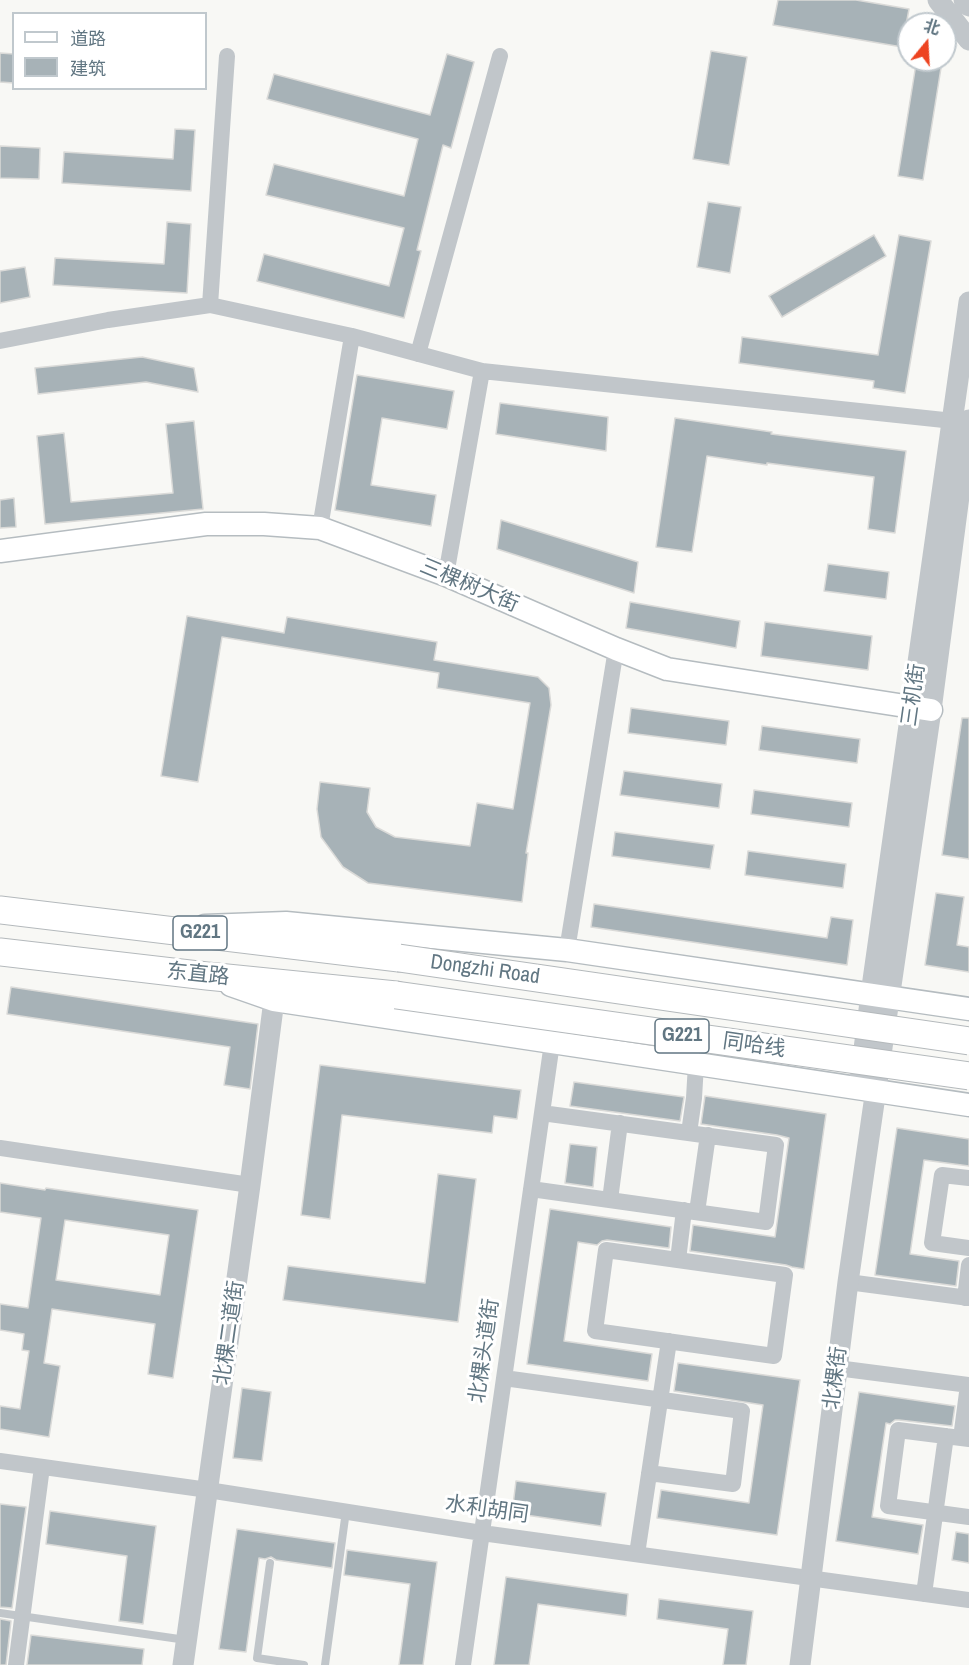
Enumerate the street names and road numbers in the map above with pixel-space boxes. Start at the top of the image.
street label: 三棵树大街 [416,554,522,618]
street label: 三机街 [897,662,931,728]
road number: G221 [173,916,227,950]
street label: Dongzhi Road [429,950,541,990]
street label: 东直路 [165,959,231,991]
road number: G221 [655,1019,709,1053]
street label: 同哈线 [721,1029,787,1063]
street label: 北棵二道街 [210,1279,250,1387]
street label: 北棵头道街 [465,1297,505,1405]
street label: 北棵街 [820,1345,852,1411]
street label: 水利胡同 [444,1492,530,1528]

